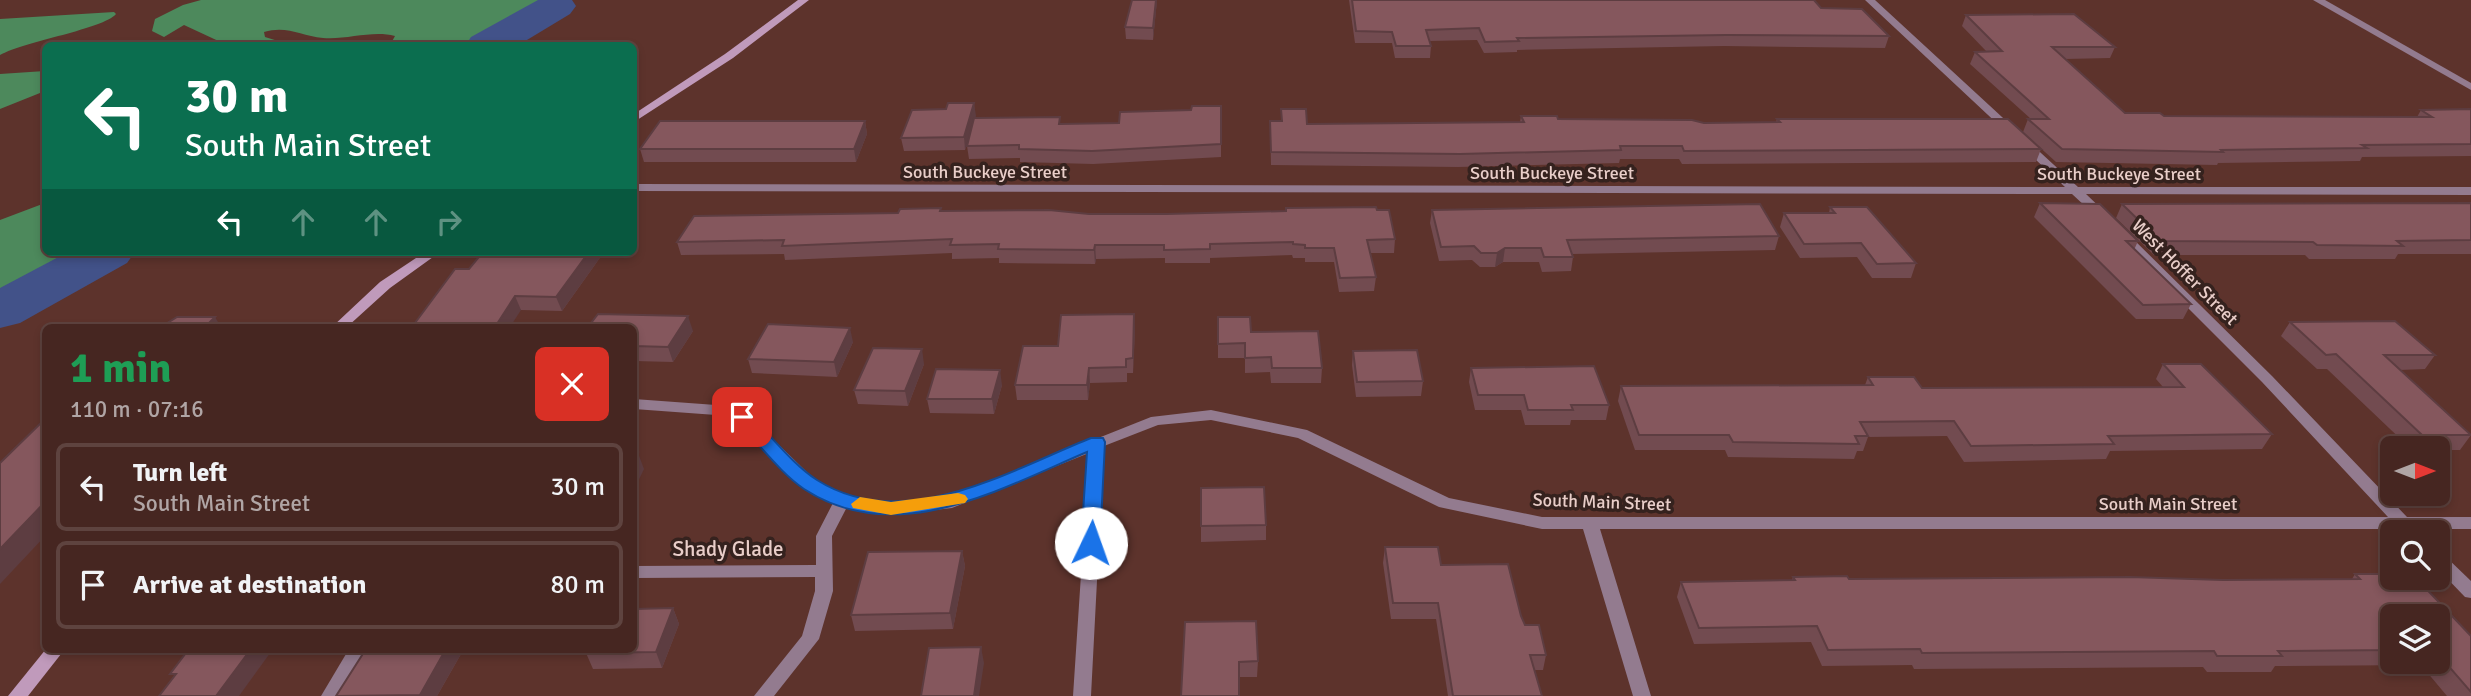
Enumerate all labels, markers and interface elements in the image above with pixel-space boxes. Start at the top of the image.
text: 30 m [185,66,288,126]
icon: left [70,70,161,161]
text: South Main Street [185,126,431,165]
street label: South Buckeye Street [903,161,1067,183]
street label: South Buckeye Street [1470,162,1634,184]
street label: South Buckeye Street [2037,163,2201,185]
icon: left [211,203,249,241]
icon: ahead [284,203,322,241]
icon: ahead [357,203,395,241]
icon: right [430,203,468,241]
street label: West Hoffer Street [2127,214,2243,330]
text: 1 min [70,343,171,394]
button: close [535,347,609,421]
pin [712,387,772,447]
text: 110 m · 07:16 [70,395,204,424]
icon: arrive [723,398,761,436]
north arrow [2380,436,2450,506]
map controls [2380,436,2450,674]
text: Turn left [133,457,227,489]
icon: left [74,468,112,506]
text: 30 m [550,471,605,503]
text: South Main Street [133,489,310,518]
street label: South Main Street [1532,489,1672,515]
street label: South Main Street [2099,493,2237,515]
position arrow [1054,506,1128,580]
button: search [2380,520,2450,590]
street label: Shady Glade [672,536,784,562]
icon: arrive [74,566,112,604]
text: Arrive at destination [133,569,366,601]
text: 80 m [550,569,605,601]
button: layers [2380,604,2450,674]

